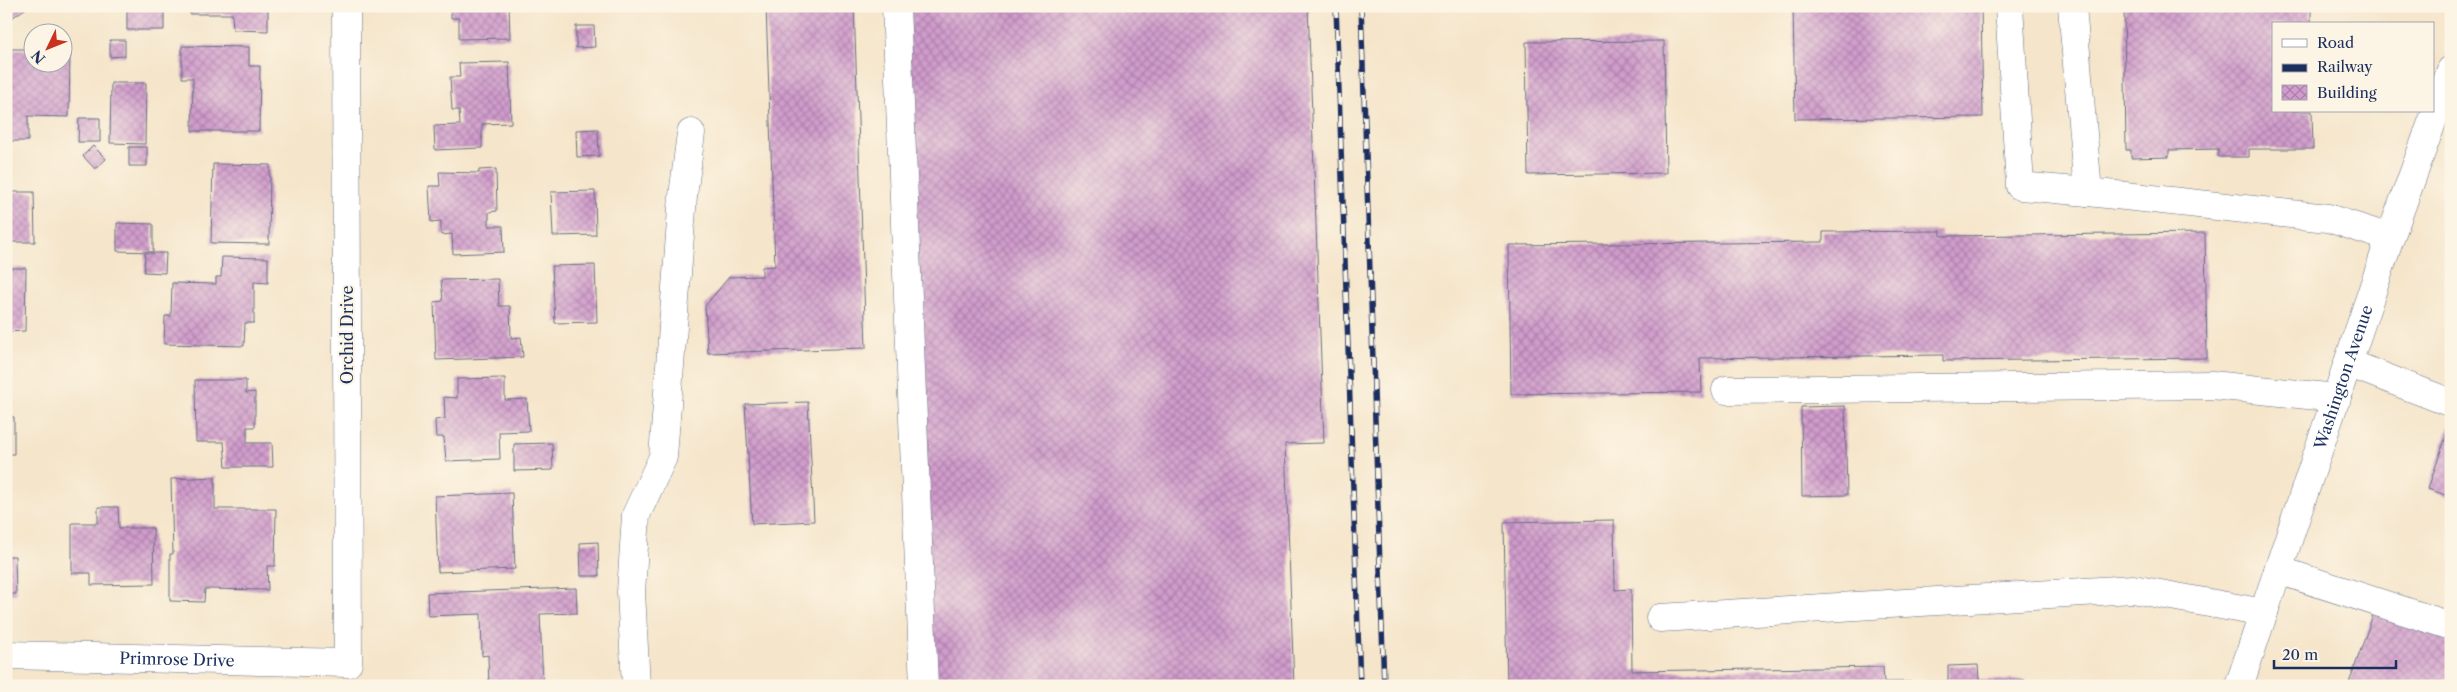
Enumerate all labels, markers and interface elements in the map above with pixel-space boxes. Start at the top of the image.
north arrow [22,22,72,72]
legend [2272,22,2434,112]
text: Road [2317,33,2354,52]
text: N [28,46,49,67]
text: Railway [2317,57,2373,76]
text: Building [2317,83,2377,102]
street label: Orchid Drive [337,286,357,384]
street label: Washington Avenue [2309,302,2377,453]
scale bar [2274,637,2397,669]
text: 20 m [2282,645,2318,664]
street label: Primrose Drive [119,648,235,670]

